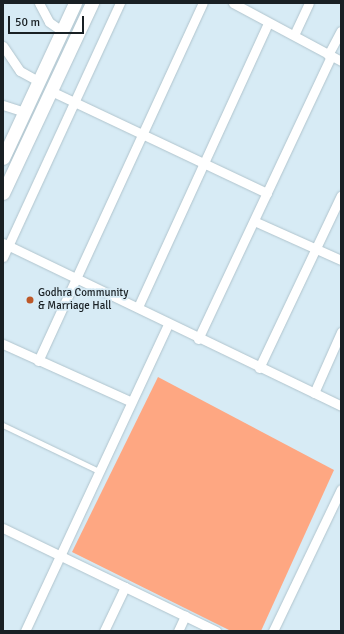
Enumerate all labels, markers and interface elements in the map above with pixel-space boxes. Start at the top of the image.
scale bar [10,8,86,34]
text: 50 m [15,15,40,30]
place label: Godhra Community & Marriage Hall [38,287,128,313]
marker: Godhra Community & Marriage Hall [25,295,35,305]

